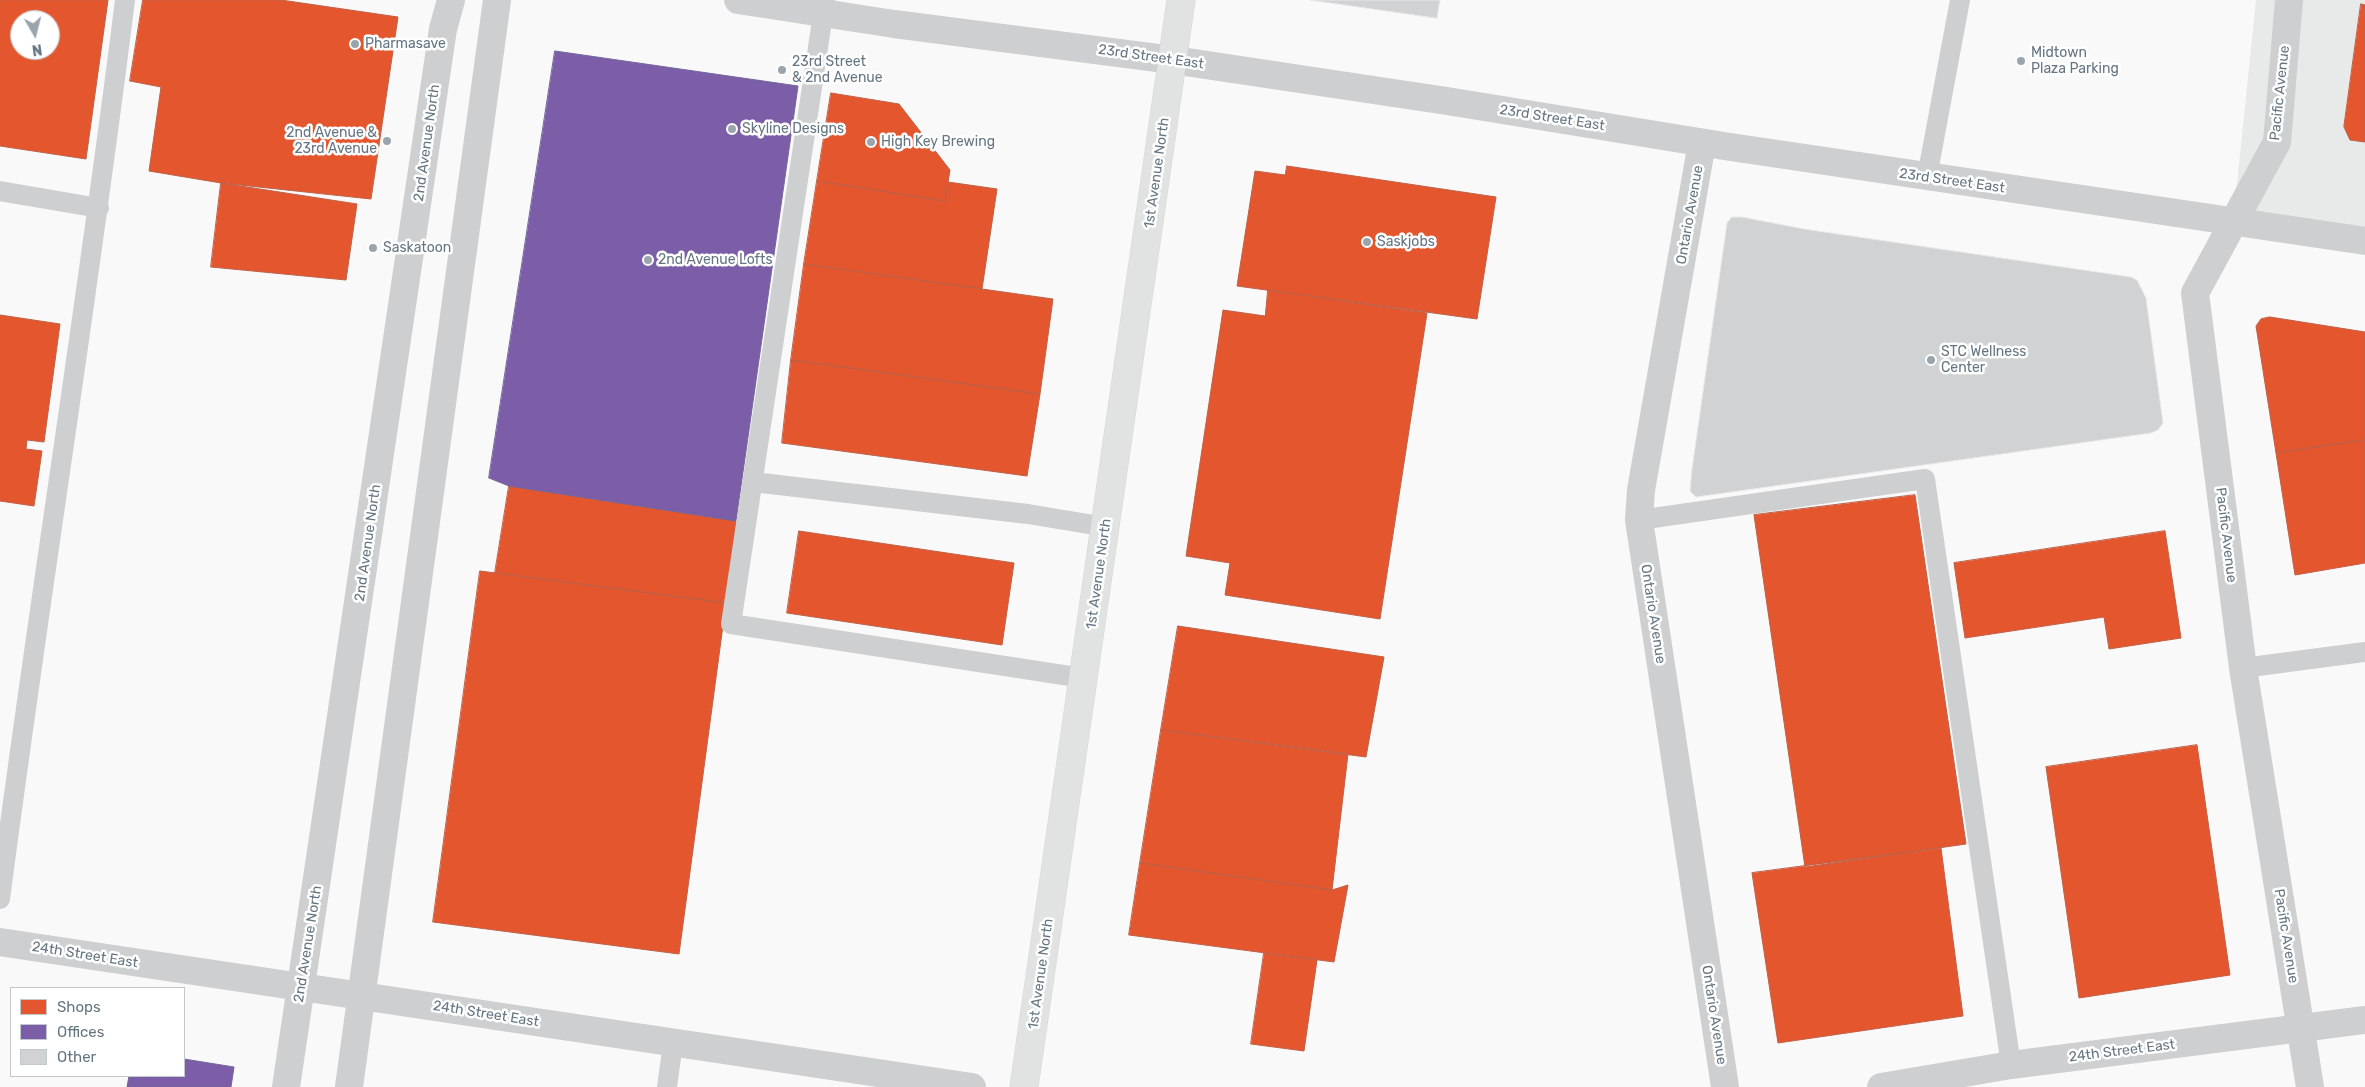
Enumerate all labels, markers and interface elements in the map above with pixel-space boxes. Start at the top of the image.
north arrow [10,10,60,60]
place label: Pharmasave [365,36,446,52]
marker: Pharmasave [349,38,361,50]
text: N [31,40,43,58]
street label: 23rd Street East [1097,41,1205,73]
place label: Midtown Plaza Parking [2031,45,2119,78]
street label: Pacific Avenue [2267,45,2293,141]
place label: 23rd Street & 2nd Avenue [792,54,883,86]
marker: Midtown Plaza Parking [2015,55,2027,67]
marker: 23rd Street & 2nd Avenue [776,64,788,76]
street label: 2nd Avenue North [410,83,444,203]
street label: 23rd Street East [1498,101,1606,135]
street label: 1st Avenue North [1141,117,1173,229]
place label: Skyline Designs [742,121,844,137]
marker: Skyline Designs [726,123,738,135]
place label: 2nd Avenue & 23rd Avenue [286,125,377,158]
place label: High Key Brewing [881,134,995,150]
marker: 2nd Avenue & 23rd Avenue [381,135,393,147]
marker: High Key Brewing [865,136,877,148]
street label: Ontario Avenue [1673,164,1707,266]
street label: 23rd Street East [1898,165,2006,197]
place label: Saskjobs [1377,234,1435,250]
marker: Saskjobs [1361,236,1373,248]
place label: Saskatoon [383,240,451,256]
marker: Saskatoon [367,242,379,254]
place label: 2nd Avenue Lofts [658,252,773,268]
marker: 2nd Avenue Lofts [642,254,654,266]
place label: STC Wellness Center [1941,344,2026,377]
marker: STC Wellness Center [1925,354,1937,366]
street label: 2nd Avenue North [351,483,385,603]
street label: Pacific Avenue [2212,487,2240,583]
street label: 1st Avenue North [1083,518,1115,630]
street label: Ontario Avenue [1637,563,1669,665]
street label: 2nd Avenue North [290,884,326,1004]
street label: Pacific Avenue [2270,887,2302,985]
street label: 1st Avenue North [1025,918,1057,1030]
street label: 24th Street East [31,938,139,972]
street label: Ontario Avenue [1698,964,1730,1066]
legend [10,987,185,1077]
street label: 24th Street East [432,997,540,1031]
text: Shops [57,998,101,1016]
text: Offices [57,1023,104,1041]
street label: 24th Street East [2068,1036,2176,1066]
text: Other [57,1048,96,1066]

